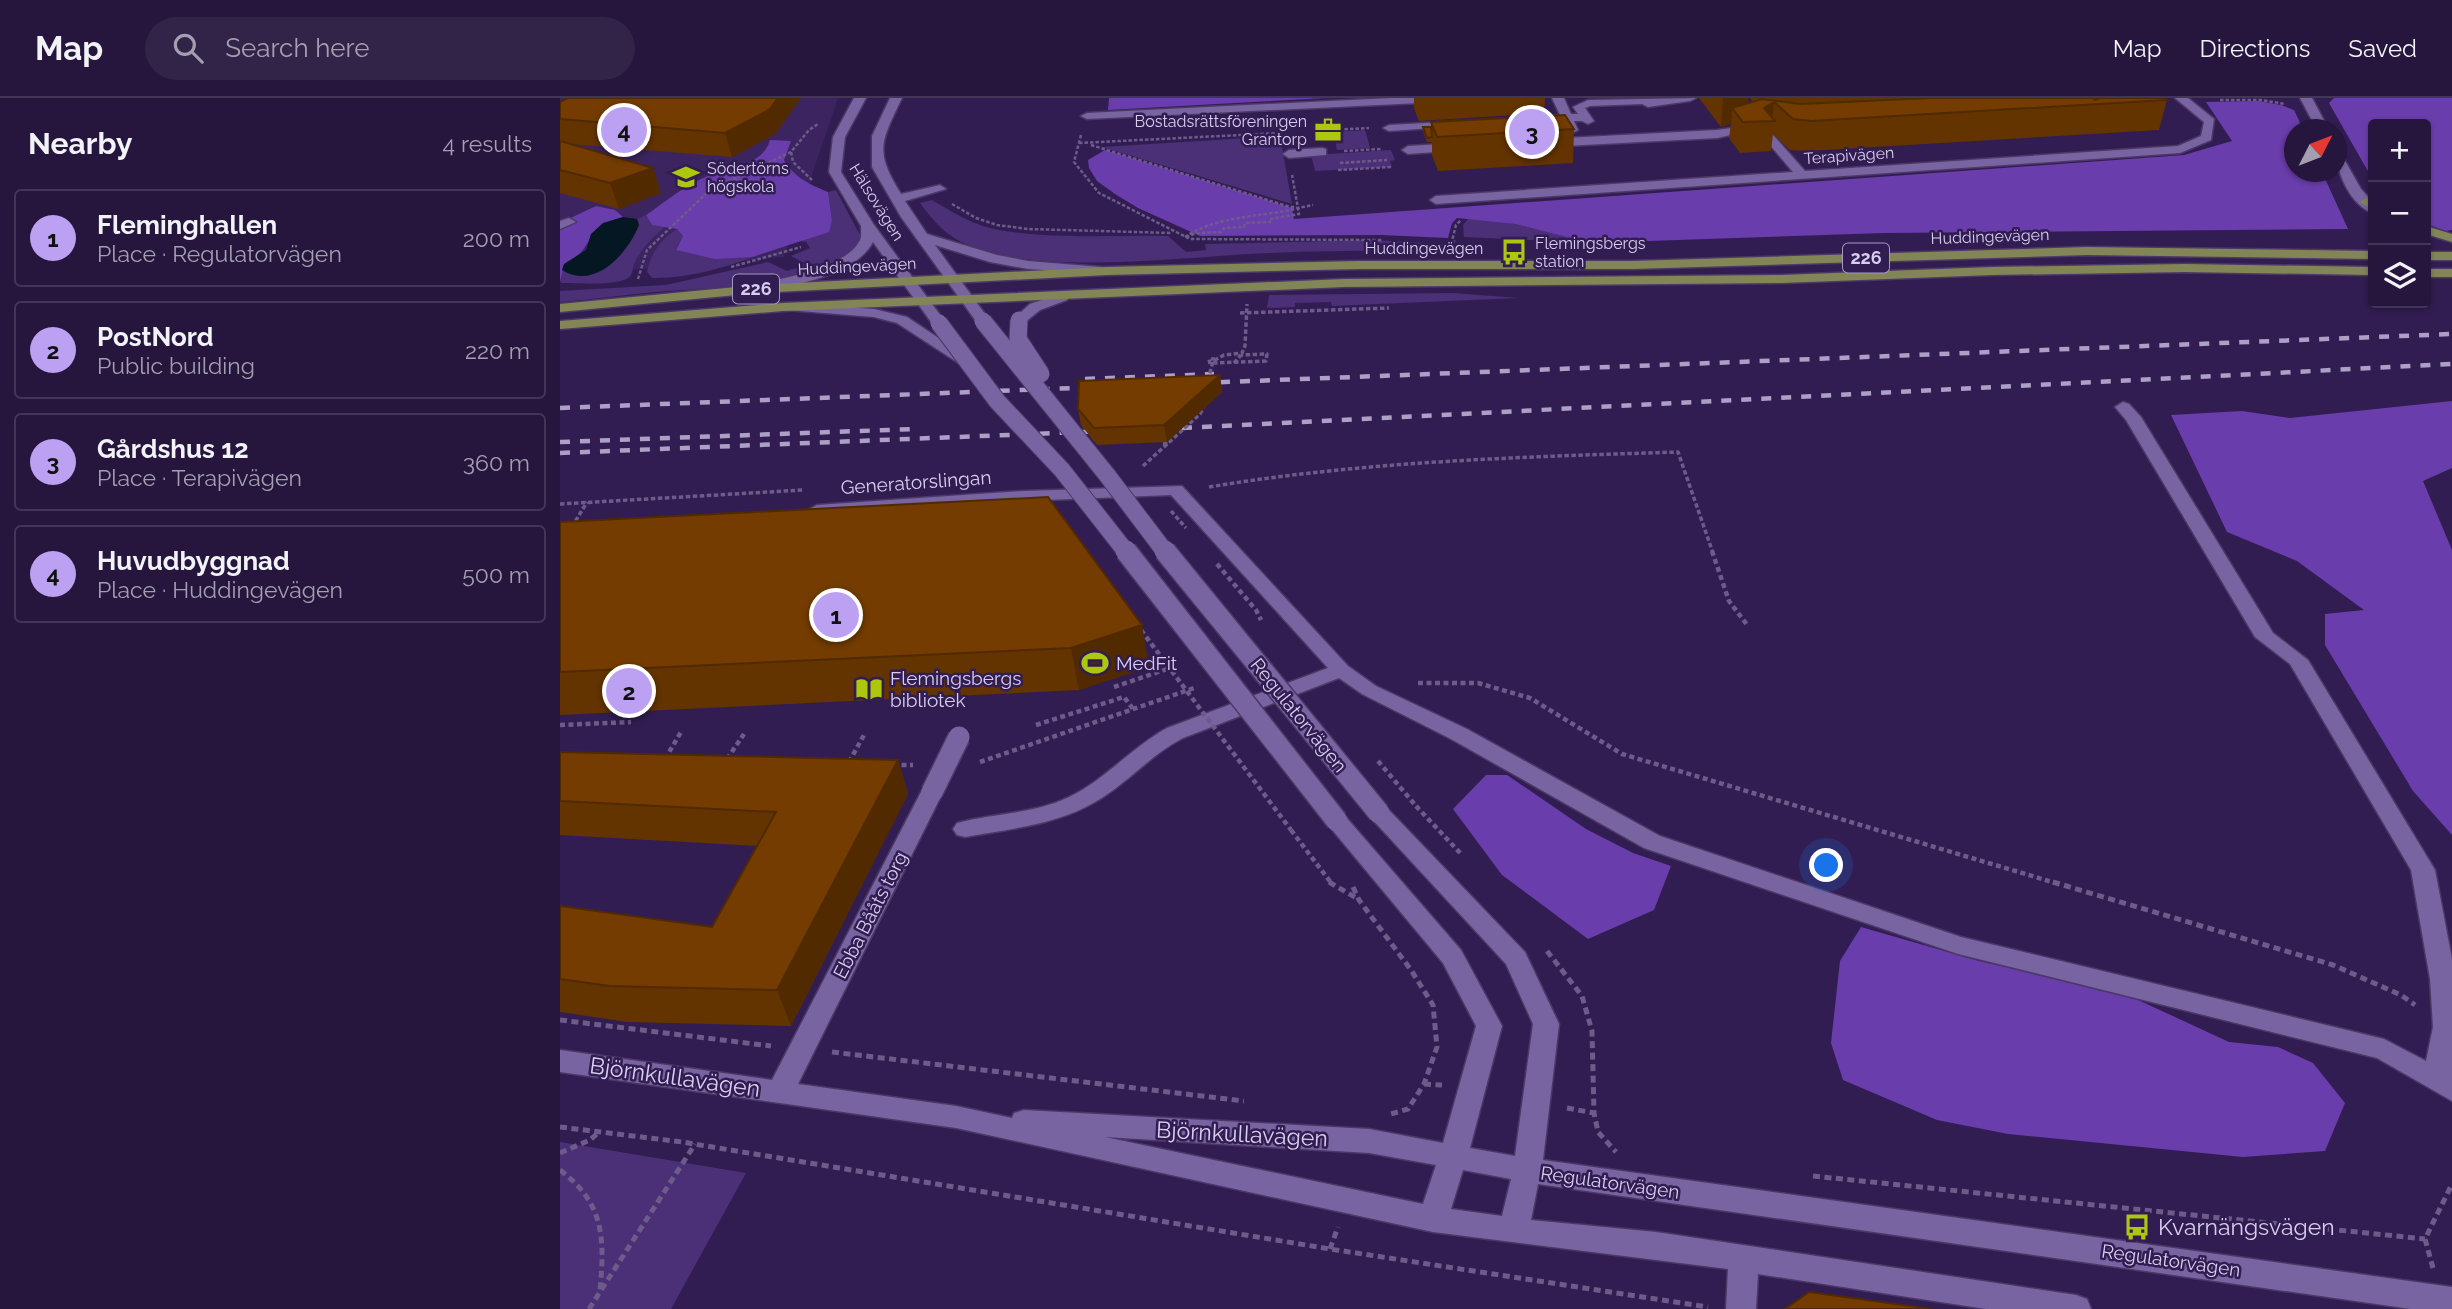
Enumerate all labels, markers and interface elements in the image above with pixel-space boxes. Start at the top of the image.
search box [145,17,635,80]
text: Map [35,29,103,68]
icon: search [169,29,207,67]
text: Search here [225,33,370,63]
text: Map [2113,34,2162,63]
text: Directions [2200,34,2310,63]
text: Saved [2348,34,2417,63]
pin: 4 [601,104,647,156]
pin: 3 [1509,106,1555,158]
place label: Bostadsrättsföreningen Grantorp [1135,112,1307,149]
office icon: Bostadsrättsföreningen Grantorp [1313,115,1343,145]
north arrow [2284,119,2347,182]
map controls [2368,119,2431,308]
button: + [2368,119,2431,182]
text: Nearby [28,126,132,161]
text: 4 results [443,130,532,157]
street label: Terapivägen [1803,143,1895,168]
place label: Södertörns högskola [707,159,789,196]
street label: Hälsovägen [845,160,908,244]
school or university icon: Södertörns högskola [671,162,701,192]
button: − [2368,182,2431,245]
text: Fleminghallen [97,210,277,240]
text: 1 [47,225,59,252]
text: 200 m [463,225,530,252]
street label: Huddingevägen [1930,225,2050,248]
place label: Flemingsbergs station [1535,234,1646,271]
bus stop icon: Flemingsbergs station [1499,237,1529,267]
street label: Huddingevägen [1365,239,1483,258]
text: Place · Regulatorvägen [97,240,342,267]
road number: 226 [1843,244,1889,272]
button: layers [2368,245,2431,308]
street label: Huddingevägen [797,254,917,279]
road number: 226 [733,274,779,304]
text: PostNord [97,322,214,352]
text: 2 [47,337,59,364]
text: 220 m [465,337,530,364]
text: Public building [97,352,255,379]
text: Gårdshus 12 [97,434,249,464]
text: 3 [47,449,59,476]
text: 360 m [463,449,530,476]
text: Place · Terapivägen [97,464,302,491]
street label: Generatorslingan [840,466,992,498]
text: Huvudbyggnad [97,546,290,576]
text: 4 [46,561,60,588]
text: 500 m [462,561,530,588]
text: Place · Huddingevägen [97,576,343,603]
pin: 1 [813,589,859,641]
sports icon: MedFit [1080,648,1110,678]
place label: MedFit [1116,652,1178,674]
street label: Regulatorvägen [1246,654,1352,776]
pin: 2 [606,665,652,717]
place label: Flemingsbergs bibliotek [890,667,1021,711]
library icon: Flemingsbergs bibliotek [854,674,884,704]
street label: Ebba Bååts torg [829,848,911,982]
your location [1809,848,1843,882]
street label: Björnkullavägen [588,1051,762,1102]
street label: Björnkullavägen [1156,1116,1329,1151]
street label: Regulatorvägen [1539,1161,1681,1203]
bus stop icon: Kvarnängsvägen [2122,1212,2152,1242]
place label: Kvarnängsvägen [2158,1213,2335,1240]
street label: Regulatorvägen [2100,1239,2242,1281]

